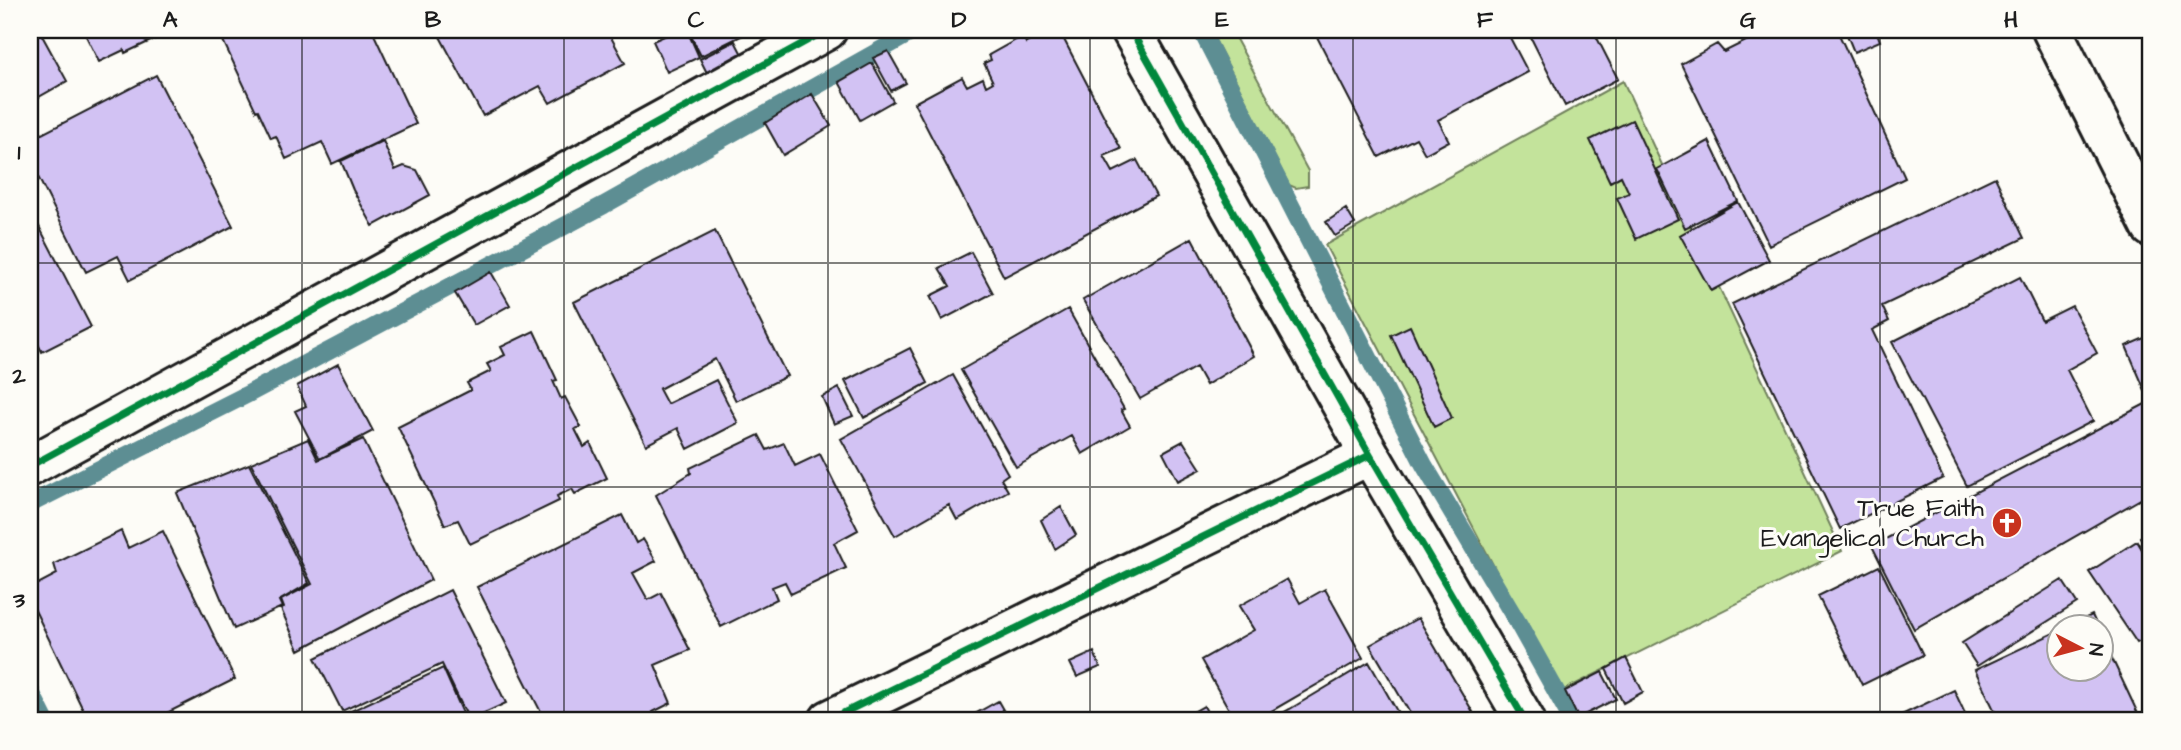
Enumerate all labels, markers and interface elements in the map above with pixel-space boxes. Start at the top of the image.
text: A [163,4,178,36]
text: B [425,4,442,36]
text: C [688,4,705,36]
text: D [952,4,967,36]
text: E [1215,4,1229,36]
text: F [1477,4,1494,36]
text: G [1740,4,1756,36]
text: H [2004,4,2018,36]
text: 1 [18,136,21,168]
text: 2 [11,360,26,392]
place label: True Faith Evangelical Church [1761,490,1984,558]
church icon: True Faith Evangelical Church [1990,506,2024,540]
text: 3 [12,584,25,616]
north arrow [2044,614,2114,684]
text: N [2081,642,2109,657]

